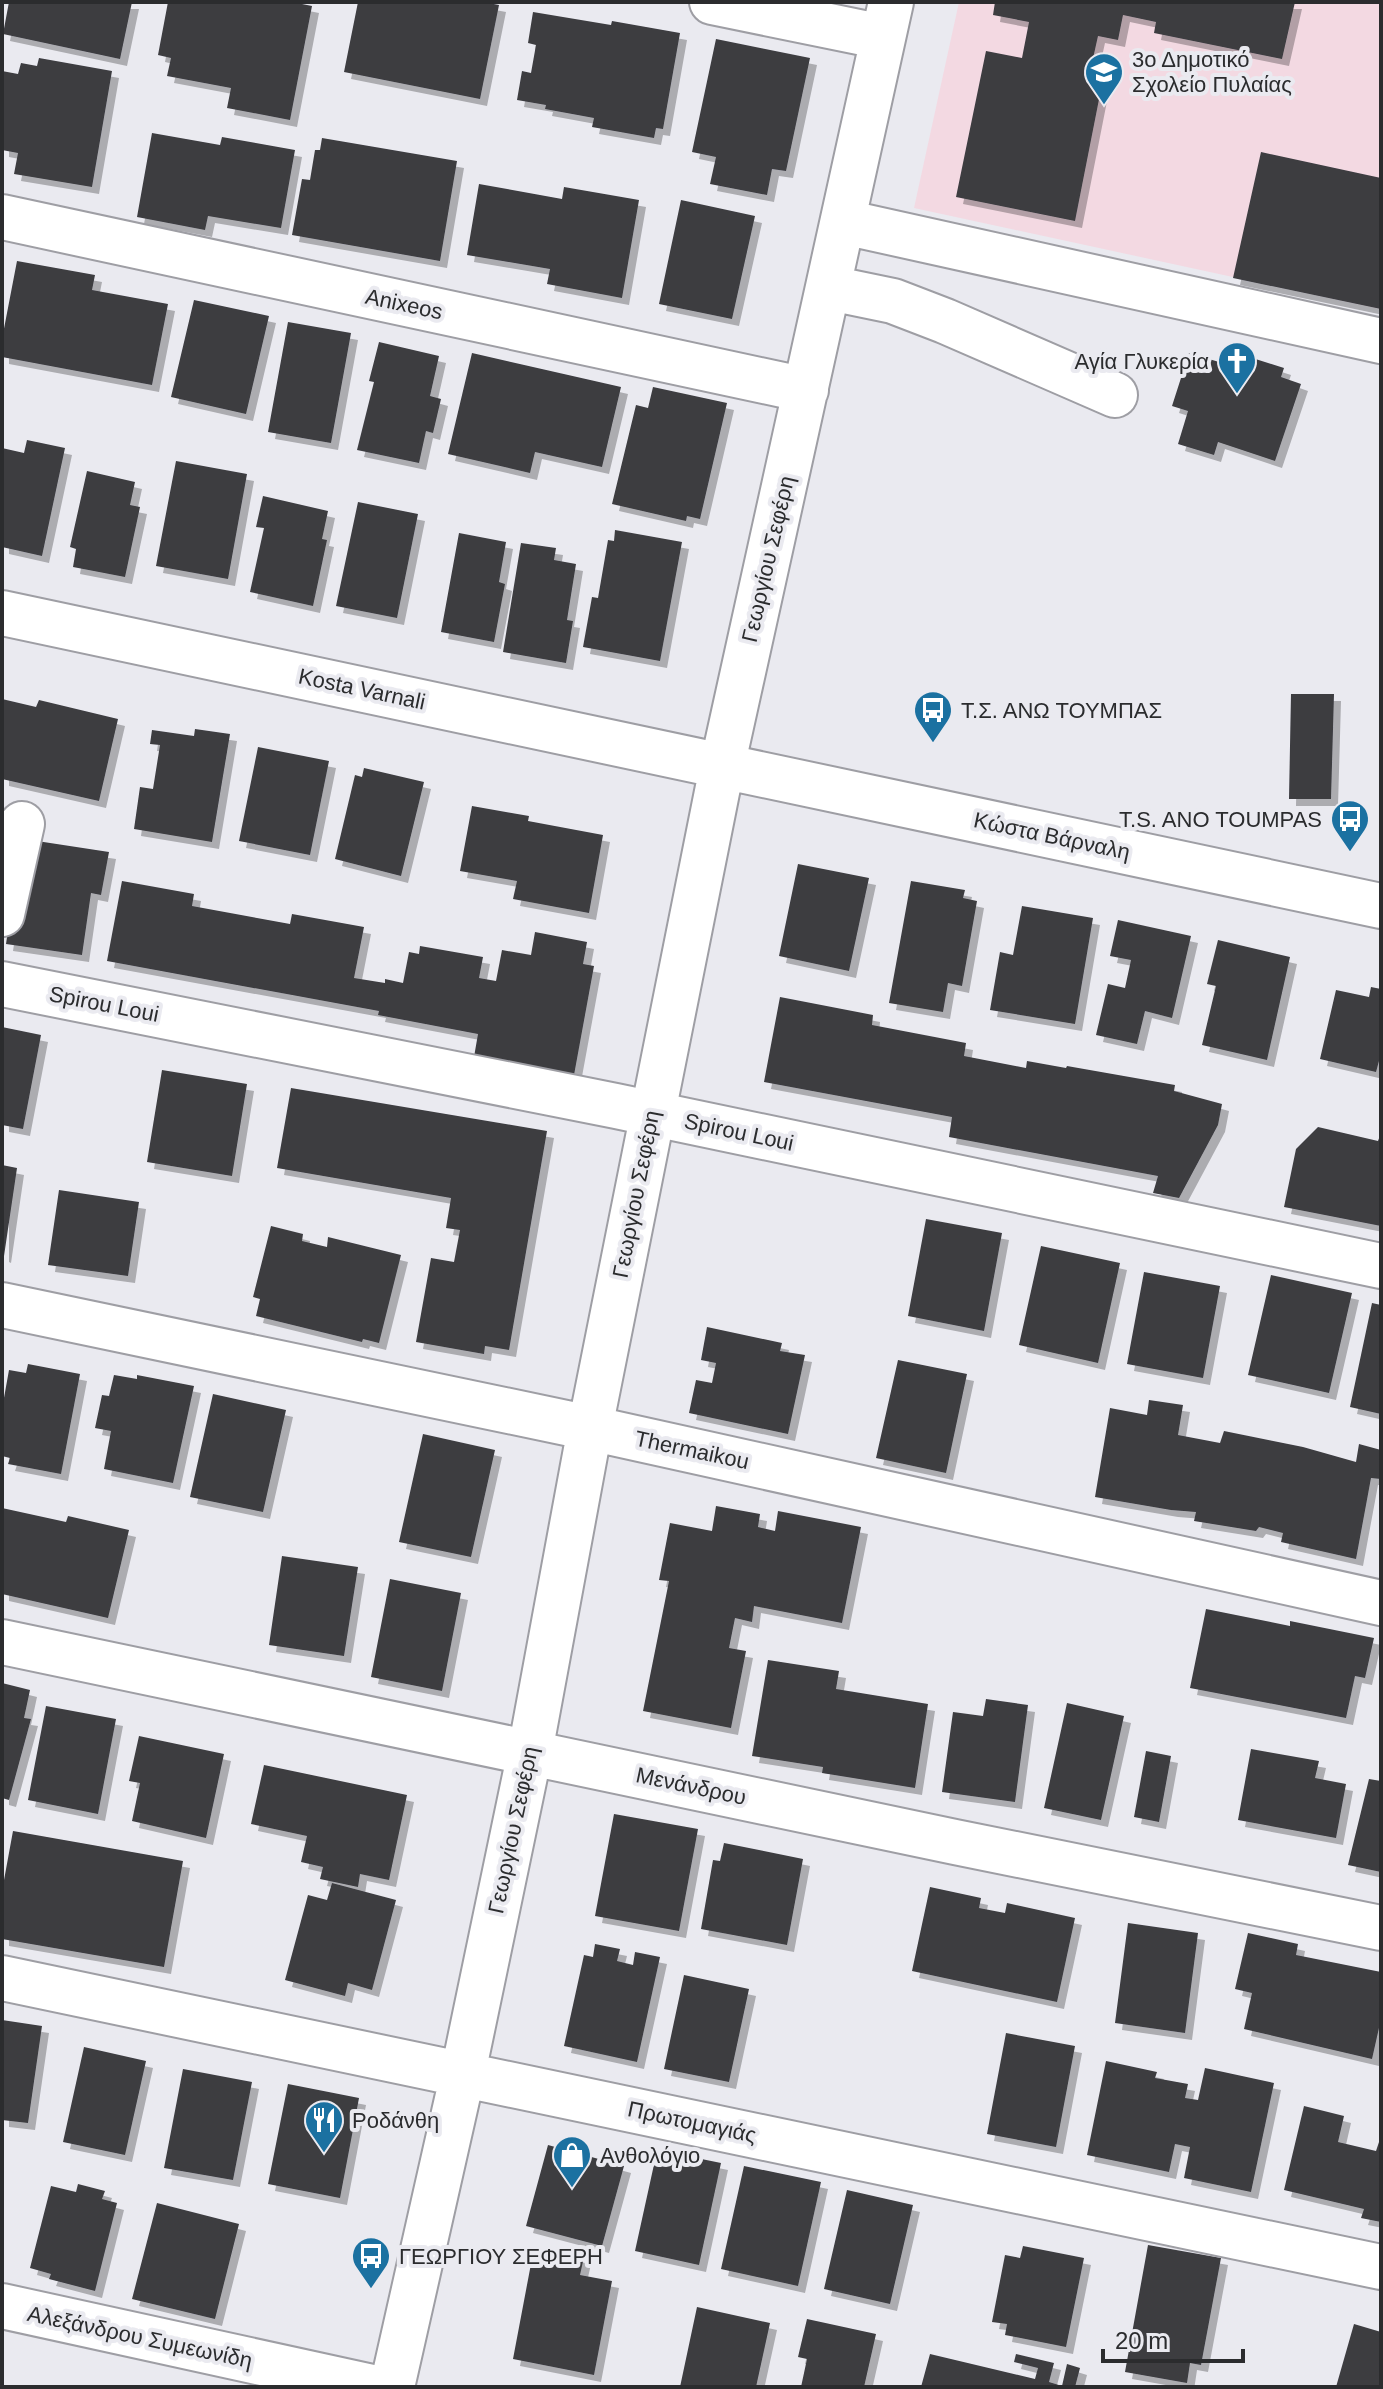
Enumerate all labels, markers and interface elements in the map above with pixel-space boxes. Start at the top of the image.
place label: 3ο Δημοτικό Σχολείο Πυλαίας [1132,47,1292,97]
school or university icon: 3ο Δημοτικό Σχολείο Πυλαίας [1083,51,1125,106]
street label: Anixeos [363,284,445,324]
church icon: Αγία Γλυκερία [1216,340,1258,395]
place label: Αγία Γλυκερία [1074,349,1209,374]
street label: Γεωργίου Σεφέρη [737,473,799,645]
street label: Kosta Varnali [296,663,428,715]
bus stop icon: Τ.Σ. ΑΝΩ ΤΟΥΜΠΑΣ [912,689,954,744]
place label: Τ.Σ. ΑΝΩ ΤΟΥΜΠΑΣ [961,698,1162,723]
bus stop icon: T.S. ANO TOUMPAS [1329,798,1371,853]
street label: Κώστα Βάρναλη [972,807,1132,865]
place label: T.S. ANO TOUMPAS [1119,807,1322,832]
street label: Spirou Loui [47,981,161,1027]
street label: Γεωργίου Σεφέρη [607,1108,665,1280]
street label: Spirou Loui [682,1108,796,1156]
street label: Thermaikou [633,1426,751,1474]
street label: Γεωργίου Σεφέρη [483,1744,543,1916]
street label: Μενάνδρου [634,1762,748,1810]
street label: Πρωτομαγιάς [626,2096,758,2148]
restaurant icon: Ροδάνθη [303,2099,345,2154]
place label: Ροδάνθη [352,2108,439,2133]
shop icon: Ανθολόγιο [551,2134,593,2189]
place label: Ανθολόγιο [600,2143,700,2168]
bus stop icon: ΓΕΩΡΓΙΟΥ ΣΕΦΕΡΗ [350,2235,392,2290]
place label: ΓΕΩΡΓΙΟΥ ΣΕΦΕΡΗ [399,2244,603,2269]
street label: Αλεξάνδρου Συμεωνίδη [25,2301,255,2373]
scale bar [1103,2313,1243,2363]
text: 20 m [1115,2327,1168,2354]

